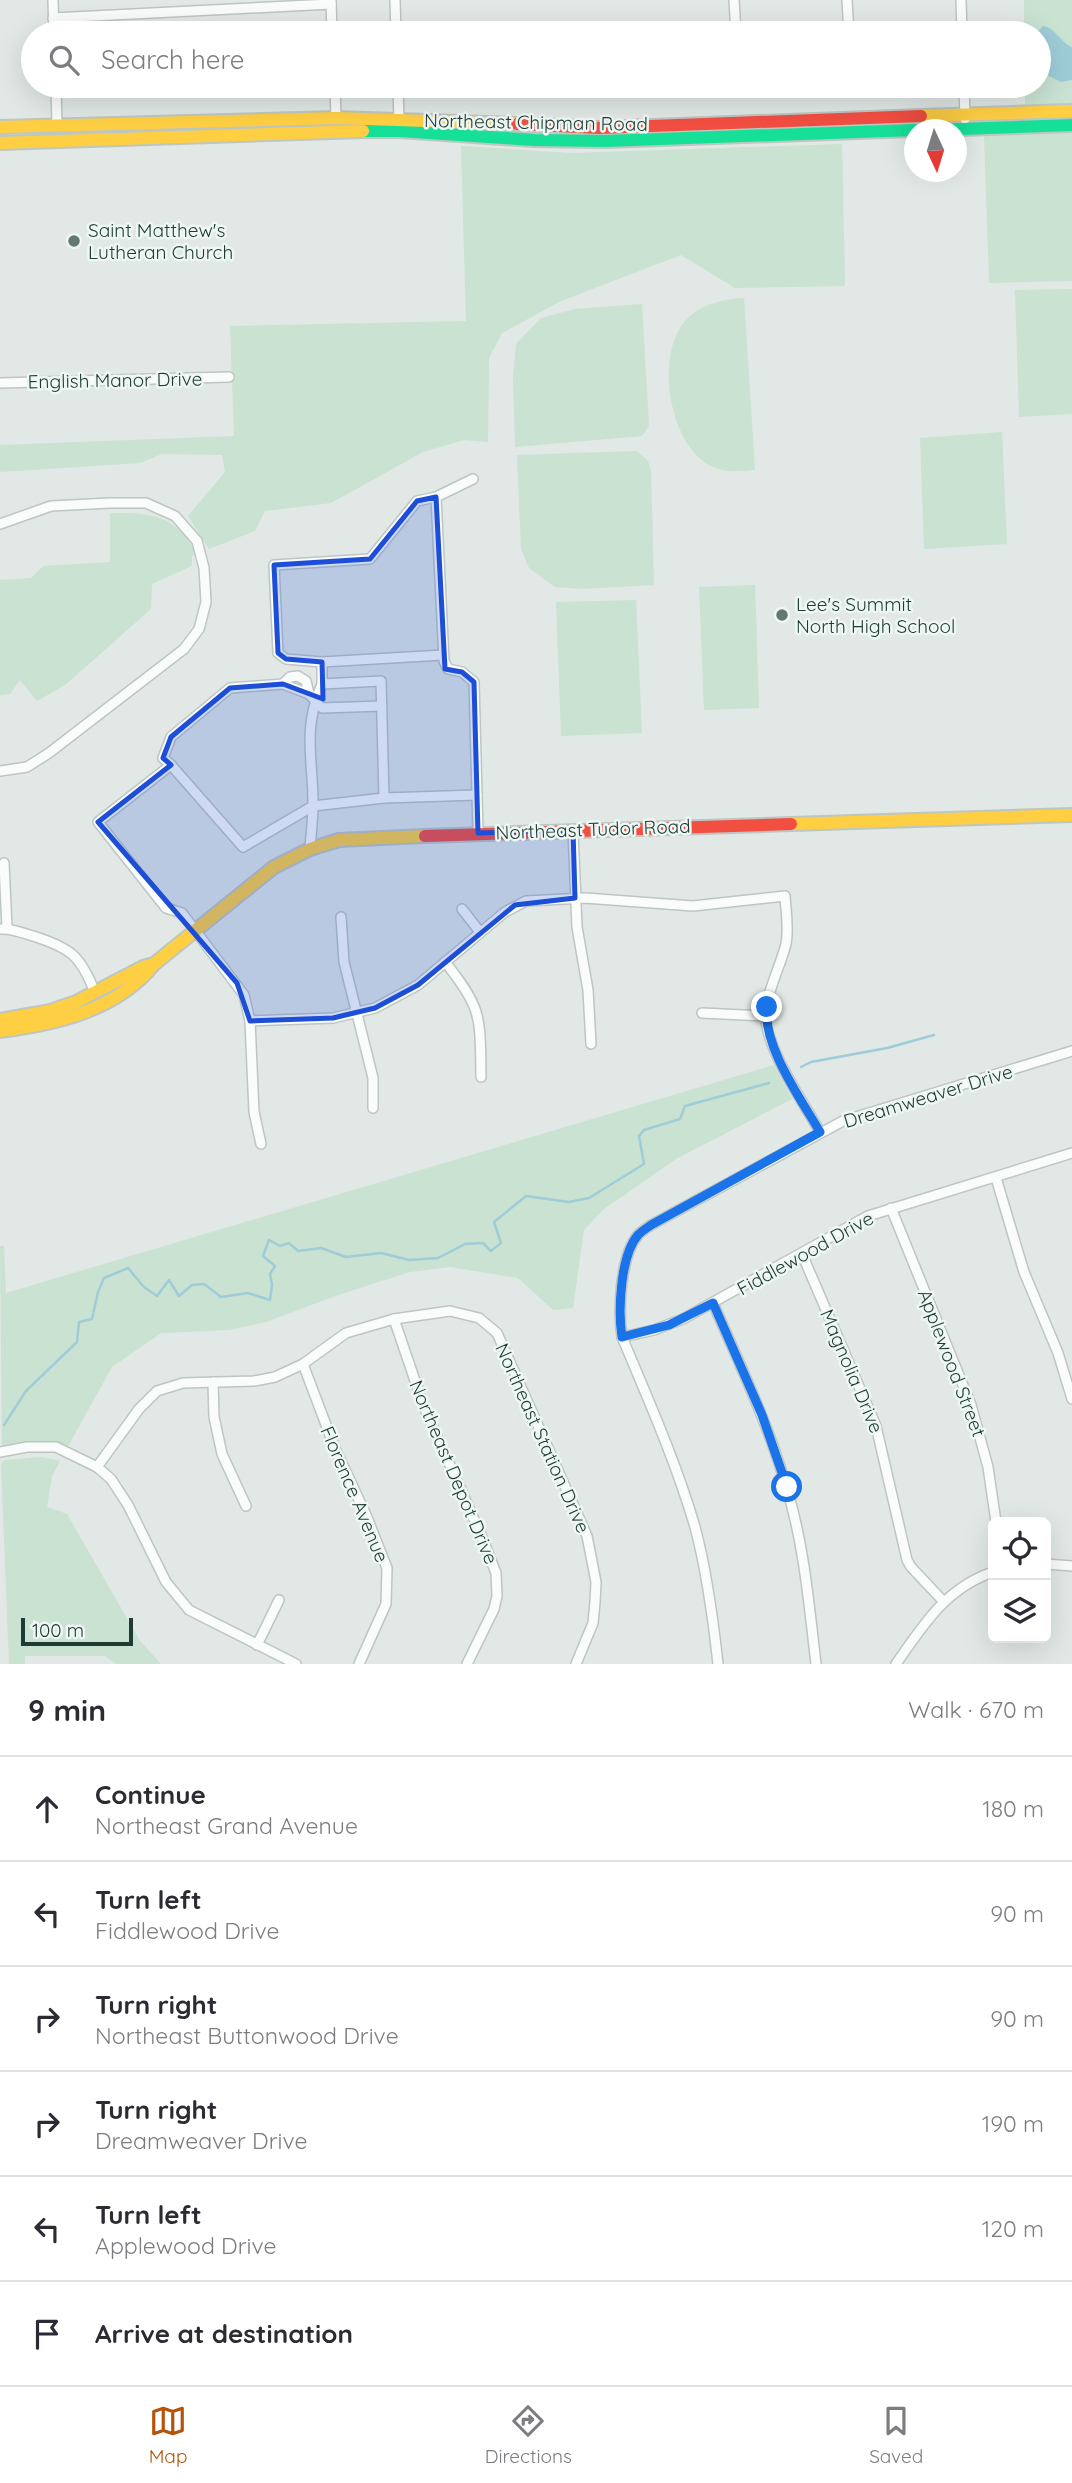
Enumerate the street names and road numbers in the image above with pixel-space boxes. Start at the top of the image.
street label: Northeast Chipman Road [424,108,648,136]
street label: English Manor Drive [27,366,203,394]
street label: Northeast Tudor Road [495,814,691,844]
street label: Dreamweaver Drive [841,1059,1015,1133]
street label: Fiddlewood Drive [733,1206,877,1300]
street label: Applewood Street [913,1286,991,1440]
street label: Magnolia Drive [815,1305,889,1437]
street label: Northeast Station Drive [490,1339,596,1537]
street label: Northeast Depot Drive [404,1376,504,1568]
street label: Florence Avenue [315,1422,395,1566]

